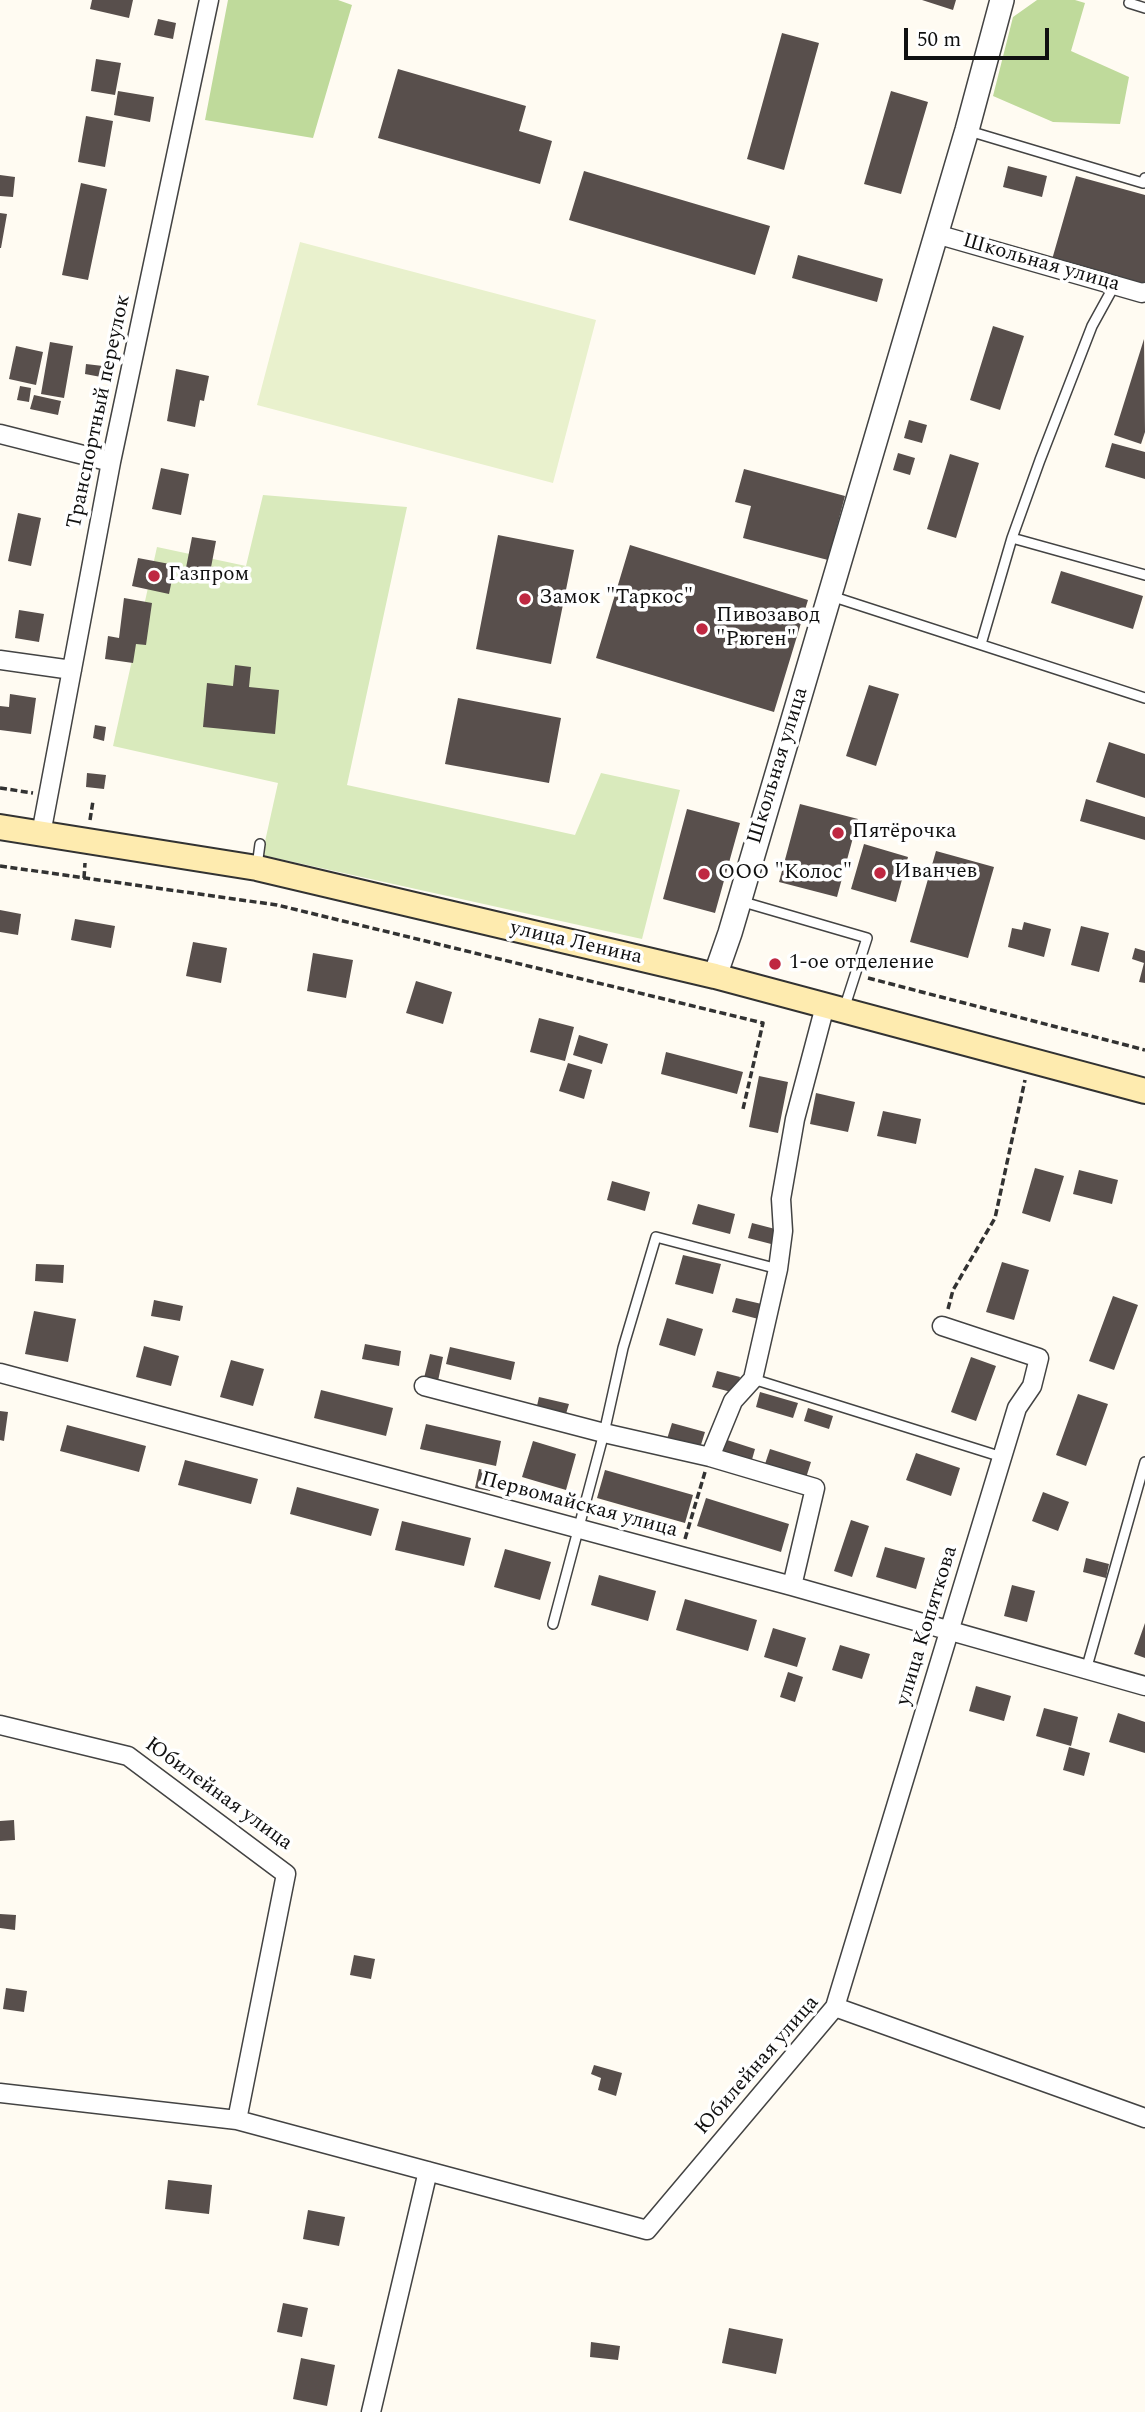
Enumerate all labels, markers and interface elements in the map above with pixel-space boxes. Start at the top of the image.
scale bar [907,14,1052,58]
text: 50 m [917,24,961,56]
street label: Школьная улица [959,229,1123,299]
street label: Транспортный переулок [63,293,137,531]
place label: Газпром [168,563,249,589]
marker: Газпром [146,568,162,584]
place label: Замок "Таркос" [539,586,693,612]
marker: Замок "Таркос" [517,591,533,607]
place label: Пивозавод "Рюген" [716,604,820,654]
marker: Пивозавод "Рюген" [694,621,710,637]
street label: Школьная улица [743,685,815,847]
place label: Пятёрочка [852,820,957,846]
marker: Пятёрочка [830,825,846,841]
place label: Иванчев [894,860,977,886]
place label: ООО "Колос" [718,861,852,887]
marker: Иванчев [872,865,888,881]
marker: ООО "Колос" [696,866,712,882]
street label: улица Ленина [507,917,645,971]
place label: 1-ое отделение [789,951,934,977]
marker: 1-ое отделение [767,956,783,972]
street label: Первомайская улица [478,1468,680,1544]
street label: улица Копяткова [892,1543,964,1709]
street label: Юбилейная улица [139,1733,297,1857]
street label: Юбилейная улица [691,1991,825,2141]

